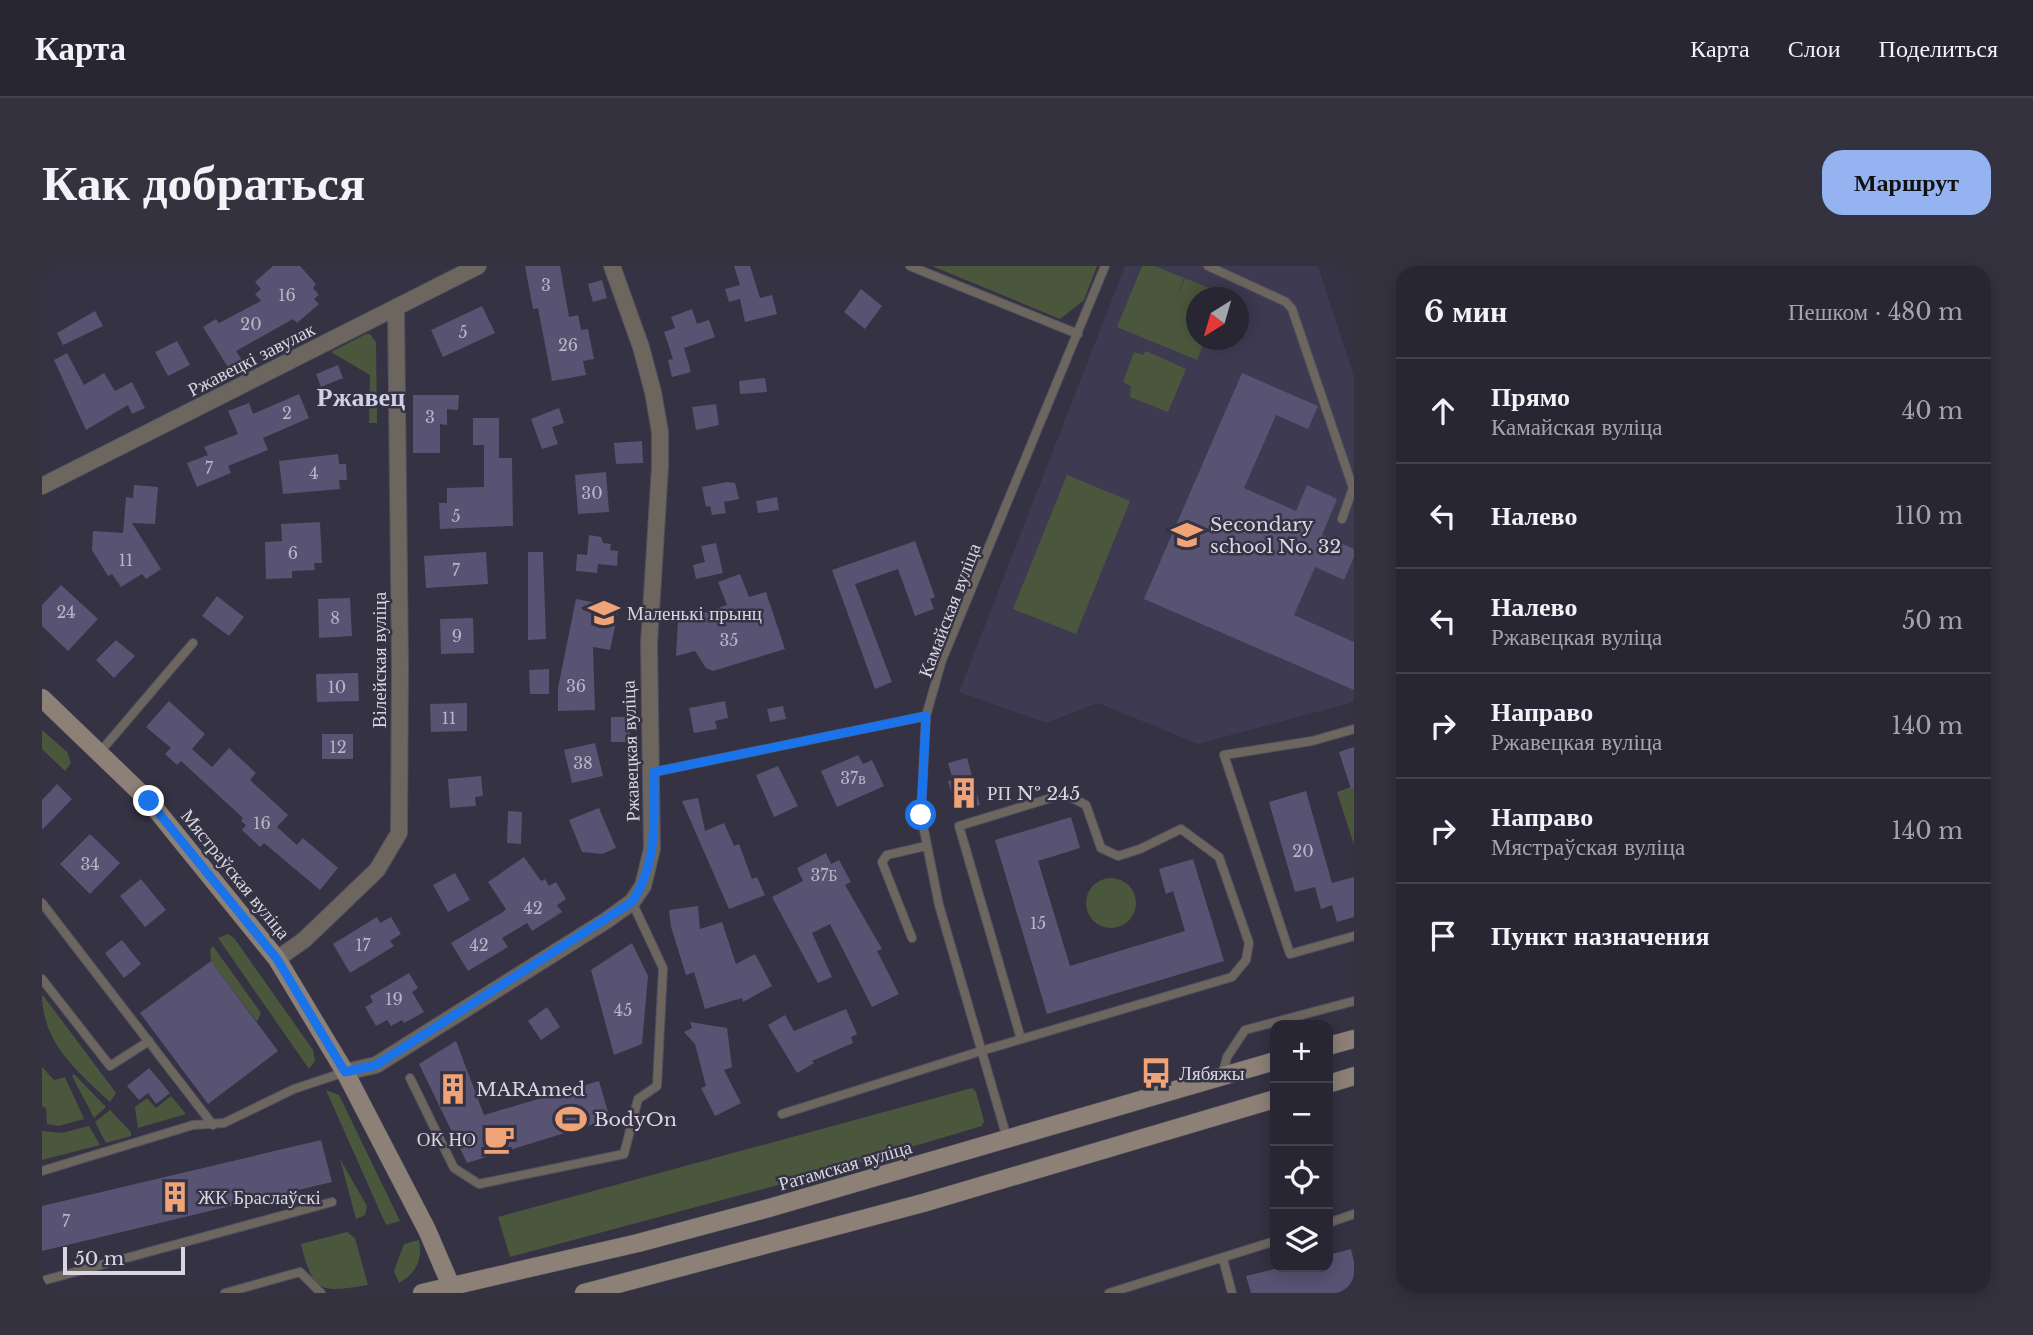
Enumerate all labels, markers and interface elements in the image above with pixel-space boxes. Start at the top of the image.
text: Карта [35,28,126,69]
text: Карта [1690,34,1750,63]
text: Слои [1788,34,1841,63]
text: Поделиться [1879,34,1998,63]
button: Маршрут [1822,150,1991,215]
text: Как добраться [42,152,365,213]
house number: 3 [541,275,551,295]
house number: 16 [278,285,296,305]
north arrow [1186,287,1249,350]
text: 6 мин [1424,293,1507,330]
text: Пешком · 480 m [1788,298,1963,326]
house number: 20 [240,314,262,334]
street label: Ржавецкі завулак [184,317,319,401]
house number: 5 [458,322,468,342]
house number: 26 [558,335,578,355]
district label: Ржавец [317,381,405,413]
text: Прямо [1491,381,1570,413]
icon: ahead [1424,392,1462,430]
text: 40 m [1902,397,1963,425]
house number: 2 [282,403,292,423]
house number: 3 [425,407,435,427]
text: Камайская вуліца [1491,413,1663,441]
house number: 7 [205,458,214,478]
house number: 4 [309,463,319,483]
house number: 30 [581,483,603,503]
icon: left [1424,497,1462,535]
text: Налево [1491,500,1577,532]
text: 110 m [1895,502,1963,530]
house number: 5 [451,506,461,526]
place label: Secondary school No. 32 [1210,513,1341,558]
school or university icon: Secondary school No. 32 [1170,518,1204,552]
street label: Камайская вуліца [913,539,986,680]
house number: 6 [288,543,298,563]
house number: 11 [119,550,133,570]
house number: 7 [452,560,461,580]
street label: Вілейская вуліца [368,591,391,728]
text: Налево [1491,591,1577,623]
school or university icon: Маленькі прынц [587,596,621,630]
house number: 24 [56,602,76,622]
place label: Маленькі прынц [627,602,762,625]
icon: left [1424,602,1462,640]
text: 50 m [1902,607,1963,635]
house number: 8 [330,608,340,628]
text: Ржавецкая вуліца [1491,623,1662,651]
house number: 9 [452,626,462,646]
house number: 35 [720,630,738,650]
house number: 36 [566,676,586,696]
house number: 10 [328,677,346,697]
street label: Ржавецкая вуліца [617,679,644,822]
text: Направо [1491,696,1593,728]
icon: right [1424,707,1462,745]
house number: 11 [442,708,456,728]
text: 140 m [1892,712,1963,740]
text: Ржавецкая вуліца [1491,728,1662,756]
house number: 12 [330,737,347,757]
house number: 38 [573,753,593,773]
house number: 37в [840,768,866,788]
building icon: РП № 245 [947,776,981,810]
place label: РП № 245 [987,782,1080,805]
route end [133,785,164,816]
route start [905,799,936,830]
text: Направо [1491,801,1593,833]
street label: Мястраўская вуліца [176,805,295,944]
icon: right [1424,812,1462,850]
house number: 16 [253,813,271,833]
text: 140 m [1892,817,1963,845]
text: Мястраўская вуліца [1491,833,1685,861]
house number: 20 [1292,841,1314,861]
house number: 34 [80,854,100,874]
house number: 37Б [810,865,838,885]
house number: 42 [523,898,543,918]
house number: 15 [1030,913,1046,933]
icon: arrive [1424,917,1462,955]
text: Пункт назначения [1491,920,1709,952]
house number: 17 [355,935,372,955]
house number: 42 [469,935,489,955]
house number: 19 [385,989,403,1009]
house number: 45 [614,1000,632,1020]
map controls [1270,1020,1333,1272]
button: + [1270,1020,1333,1083]
bus stop icon: Лябяжы [1139,1056,1173,1090]
place label: Лябяжы [1179,1062,1245,1085]
building icon: MARAmed [436,1072,470,1106]
place label: MARAmed [476,1078,585,1101]
button: − [1270,1083,1333,1146]
sports icon: BodyOn [554,1102,588,1136]
place label: BodyOn [594,1108,677,1131]
cafe icon: ОК НО [482,1122,516,1156]
place label: ОК НО [417,1128,476,1151]
street label: Ратамская вуліца [776,1135,915,1196]
button: locate [1270,1146,1333,1209]
building icon: ЖК Браслаўскі [158,1180,192,1214]
place label: ЖК Браслаўскі [198,1186,321,1209]
button: layers [1270,1209,1333,1272]
house number: 7 [62,1211,71,1231]
scale bar [63,1244,186,1276]
text: 50 m [74,1247,124,1270]

